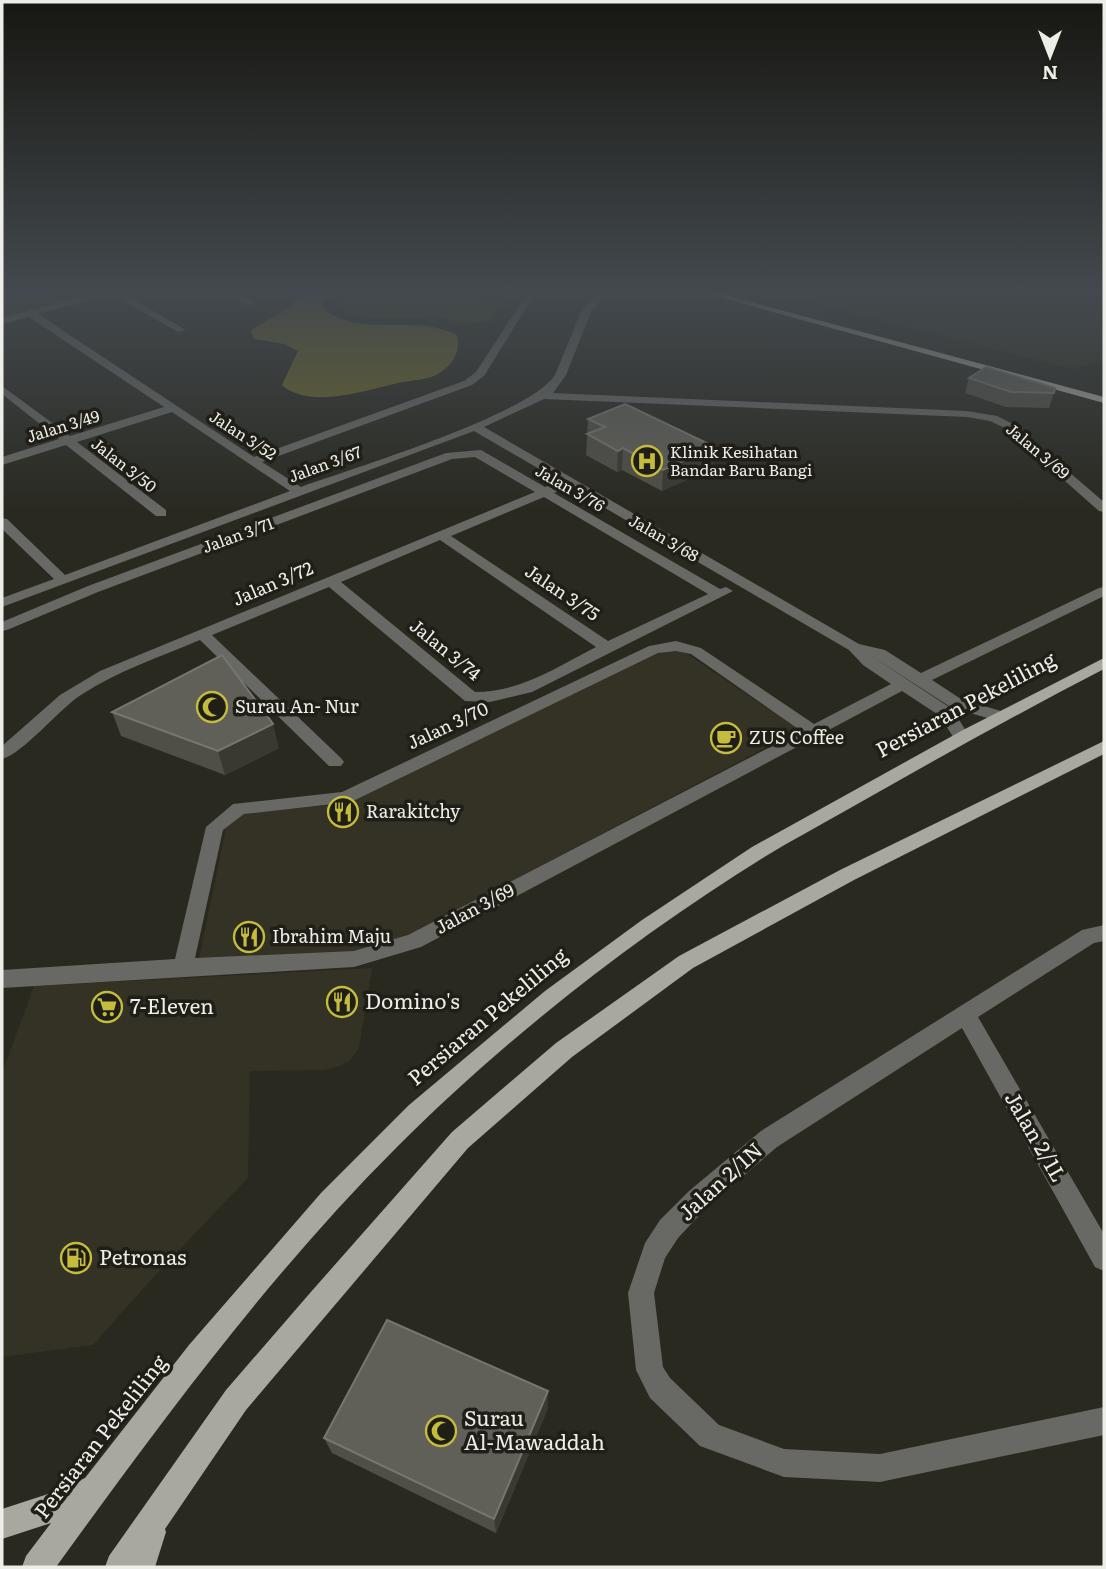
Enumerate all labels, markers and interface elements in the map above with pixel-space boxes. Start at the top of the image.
north arrow [1015,21,1085,91]
text: N [1042,60,1058,88]
street label: Jalan 3/49 [23,403,102,448]
street label: Jalan 3/52 [205,403,282,465]
street label: Jalan 3/69 [1002,416,1076,484]
street label: Jalan 3/50 [87,431,162,497]
street label: Jalan 3/67 [285,439,365,487]
place label: Klinik Kesihatan Bandar Baru Bangi [670,439,812,481]
hospital icon: Klinik Kesihatan Bandar Baru Bangi [630,444,664,478]
street label: Jalan 3/76 [531,458,610,517]
street label: Jalan 3/68 [625,507,704,567]
street label: Jalan 3/71 [199,510,277,558]
street label: Jalan 3/72 [228,554,317,612]
street label: Jalan 3/75 [520,557,606,627]
street label: Jalan 3/74 [404,612,488,686]
street label: Persiaran Pekeliling [869,642,1061,763]
mosque icon: Surau An- Nur [195,690,229,724]
place label: Surau An- Nur [235,692,359,719]
street label: Jalan 3/70 [402,694,492,755]
cafe icon: ZUS Coffee [709,721,743,755]
place label: ZUS Coffee [749,723,844,750]
restaurant icon: Rarakitchy [326,795,360,829]
place label: Rarakitchy [366,797,461,824]
street label: Jalan 3/69 [430,876,519,940]
restaurant icon: Ibrahim Maju [232,920,266,954]
place label: Ibrahim Maju [272,922,391,949]
street label: Persiaran Pekeliling [400,939,573,1091]
place label: Domino's [365,984,460,1015]
restaurant icon: Domino's [325,985,359,1019]
place label: 7-Eleven [130,989,214,1020]
supermarket icon: 7-Eleven [90,990,124,1024]
street label: Jalan 2/1L [999,1085,1076,1187]
street label: Jalan 2/1N [670,1134,768,1227]
place label: Petronas [99,1240,187,1271]
fuel station icon: Petronas [59,1241,93,1275]
street label: Persiaran Pekeliling [25,1347,173,1524]
place label: Surau Al-Mawaddah [464,1401,605,1456]
mosque icon: Surau Al-Mawaddah [424,1414,458,1448]

